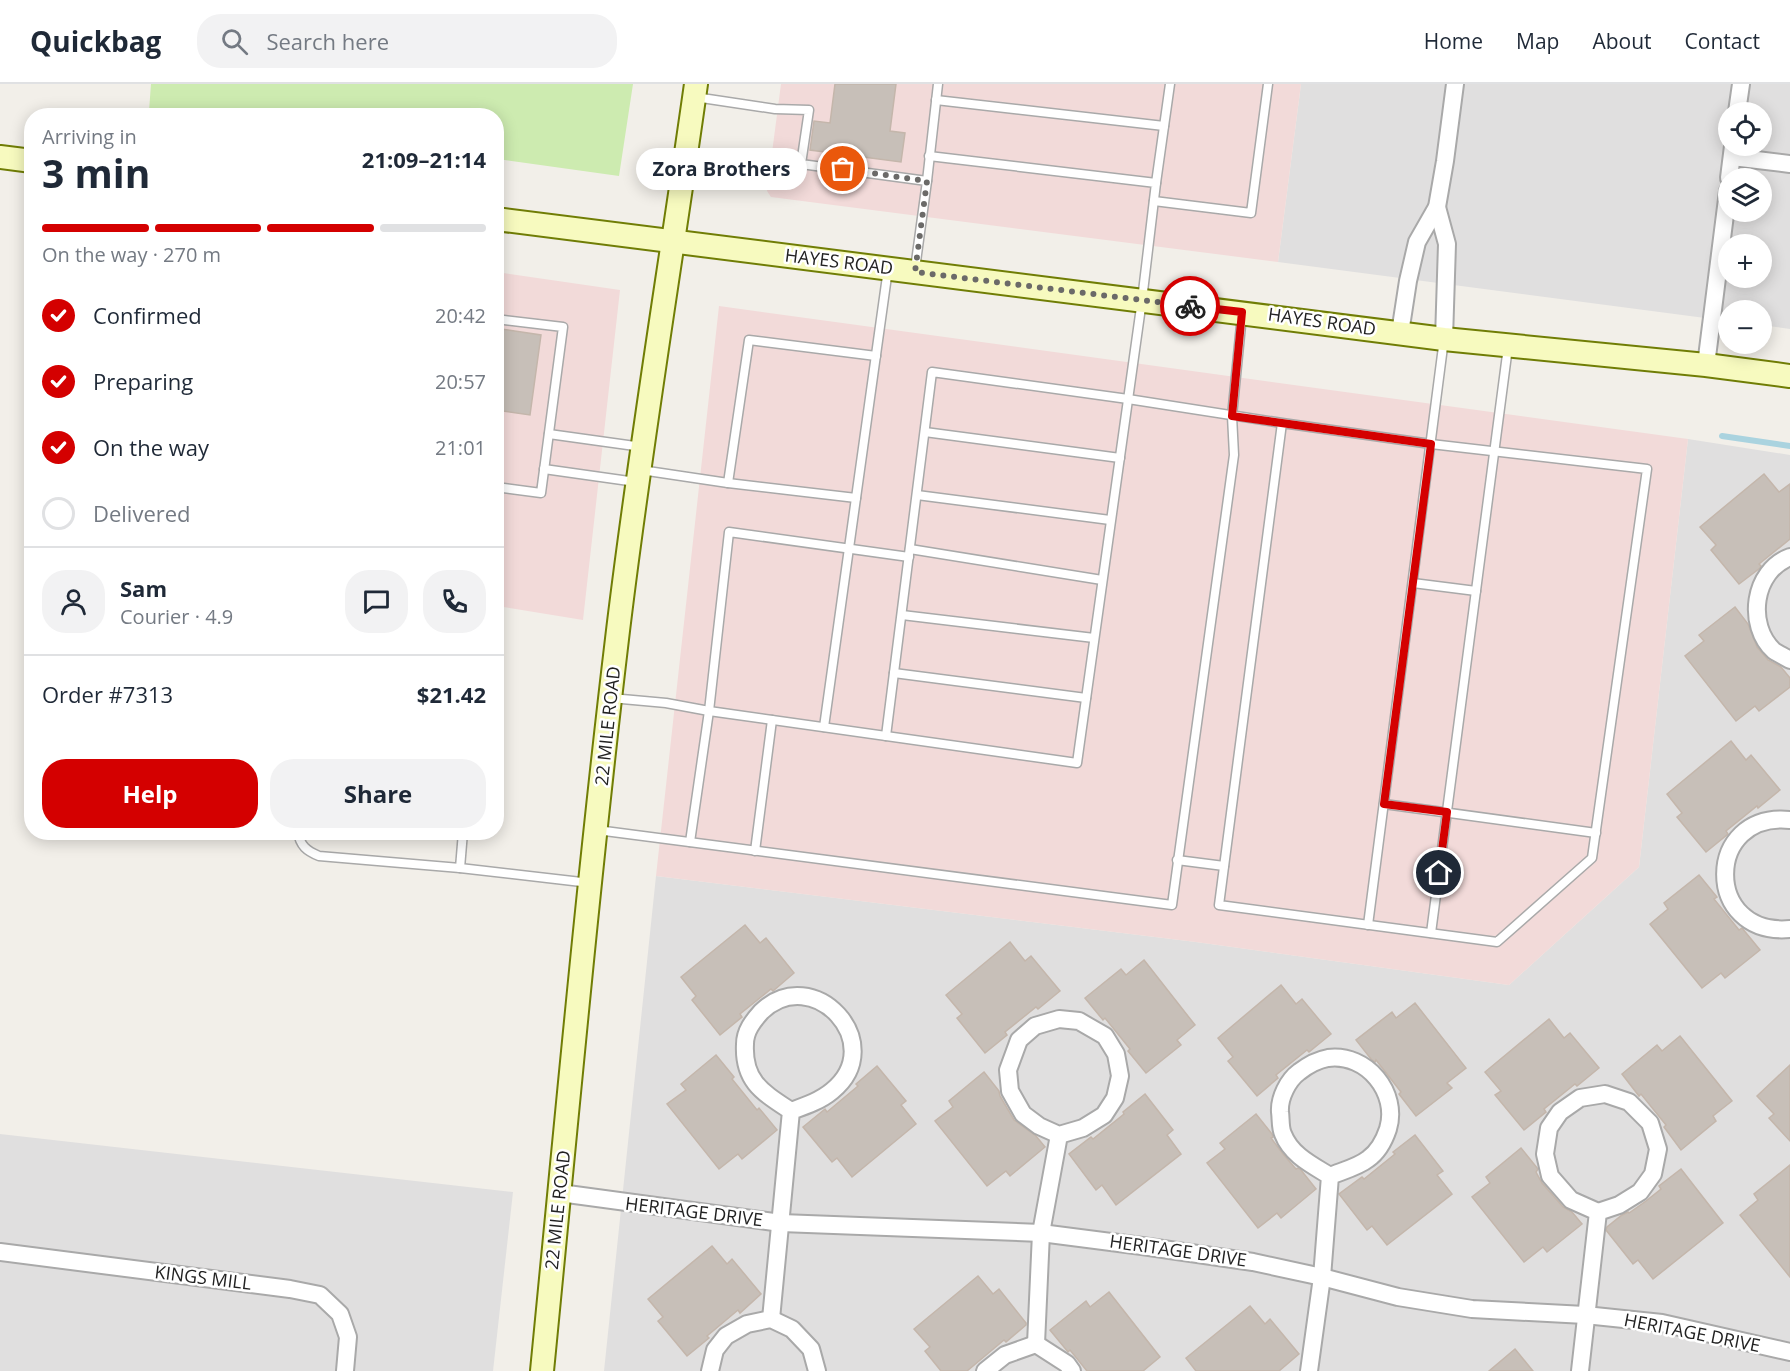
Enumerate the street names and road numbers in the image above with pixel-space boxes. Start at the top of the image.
street label: HAYES ROAD [784,242,895,280]
street label: HAYES ROAD [1267,302,1378,340]
street label: 22 MILE ROAD [589,665,625,787]
street label: 22 MILE ROAD [539,1149,575,1271]
street label: HERITAGE DRIVE [624,1191,764,1231]
street label: HERITAGE DRIVE [1108,1228,1248,1272]
street label: KINGS MILL [153,1259,253,1295]
street label: HERITAGE DRIVE [1622,1307,1762,1357]

